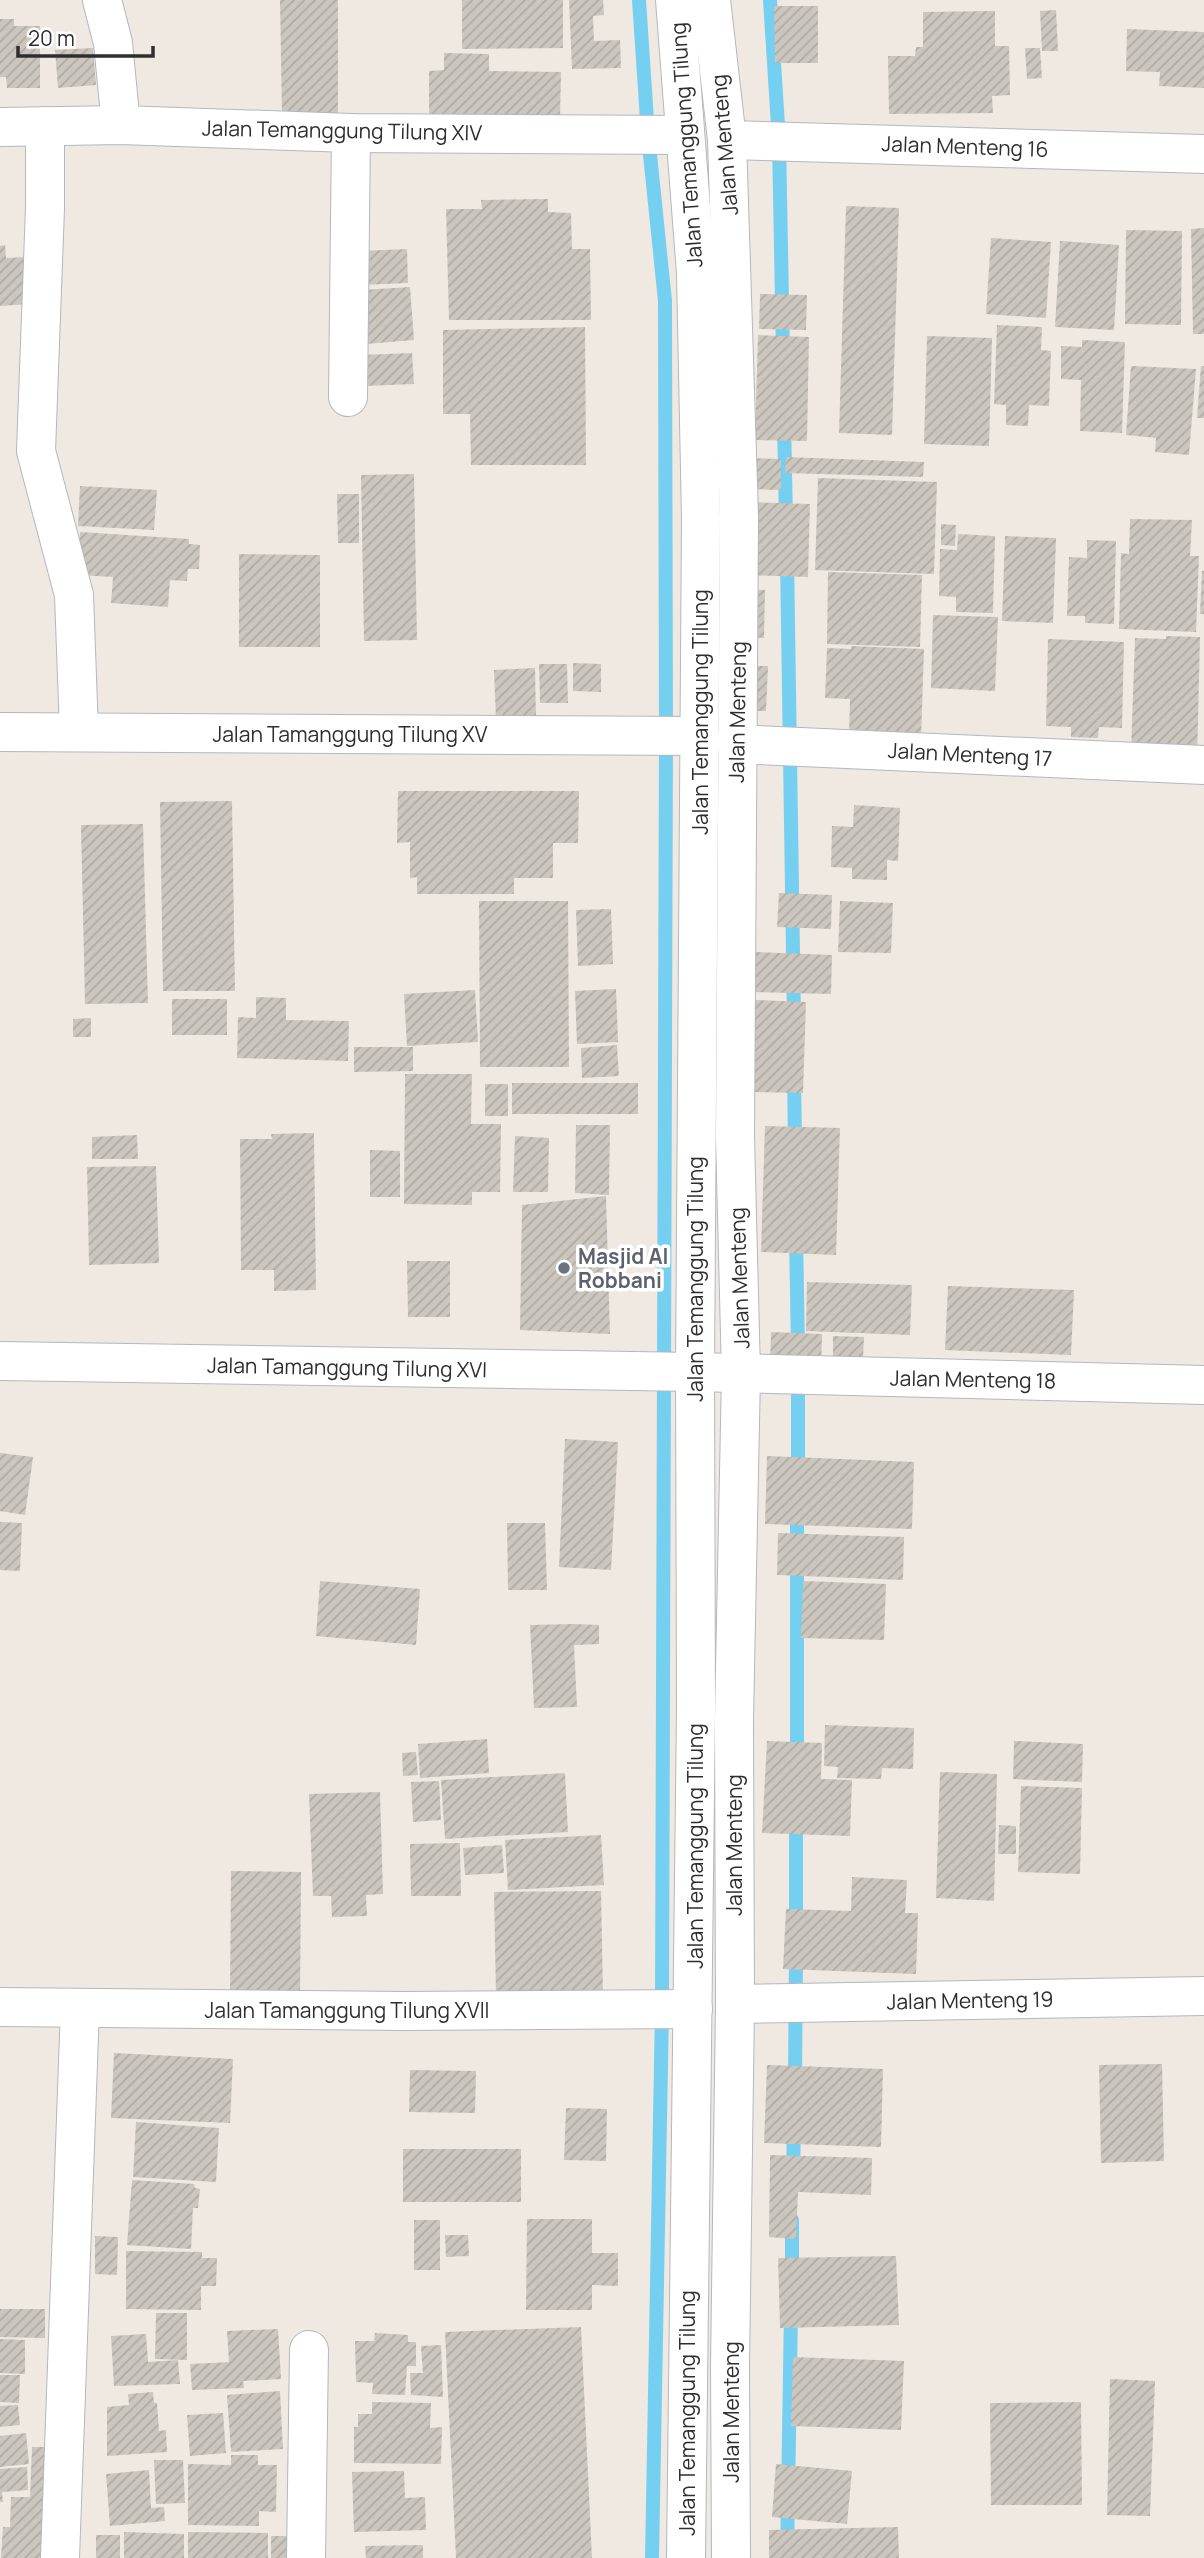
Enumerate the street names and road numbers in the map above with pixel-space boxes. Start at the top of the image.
street label: Jalan Temanggung Tilung [663,22,709,268]
street label: Jalan Menteng [704,73,744,217]
street label: Jalan Temanggung Tilung XIV [202,114,483,146]
street label: Jalan Menteng 16 [881,129,1049,163]
street label: Jalan Temanggung Tilung [686,589,714,835]
street label: Jalan Menteng [722,641,752,783]
street label: Jalan Tamanggung Tilung XV [212,720,488,748]
street label: Jalan Menteng 17 [887,736,1053,772]
street label: Jalan Temanggung Tilung [681,1156,709,1402]
street label: Jalan Menteng [723,1207,755,1349]
street label: Jalan Tamanggung Tilung XVI [207,1351,487,1383]
street label: Jalan Menteng 18 [890,1364,1056,1394]
street label: Jalan Temanggung Tilung [681,1723,709,1969]
street label: Jalan Menteng [720,1774,748,1916]
street label: Jalan Menteng 19 [886,1985,1054,2015]
street label: Jalan Tamanggung Tilung XVII [205,1996,489,2024]
street label: Jalan Temanggung Tilung [673,2290,701,2536]
street label: Jalan Menteng [717,2341,745,2483]

